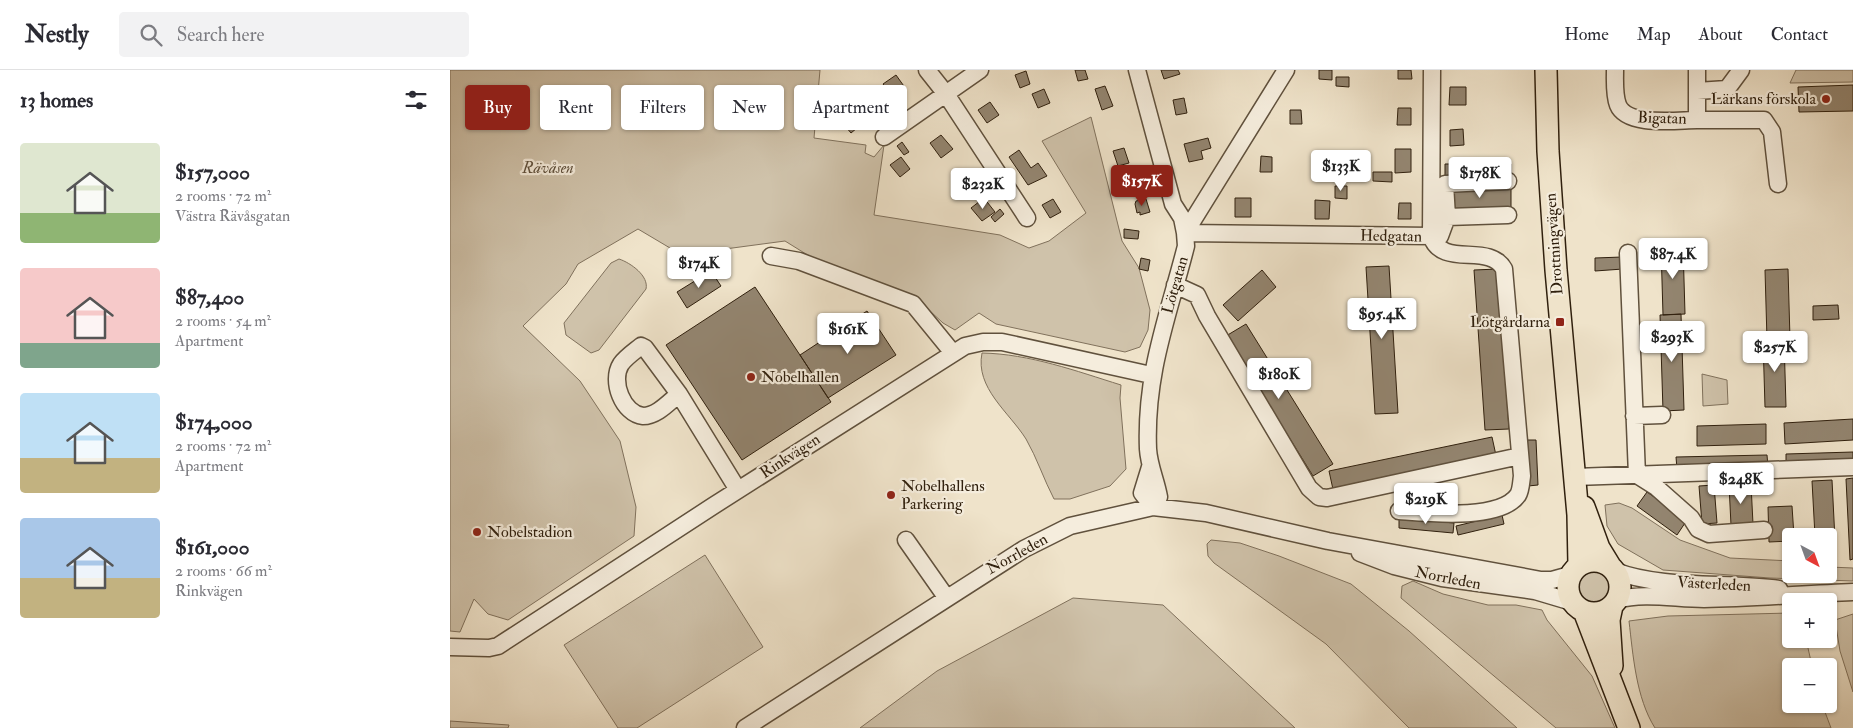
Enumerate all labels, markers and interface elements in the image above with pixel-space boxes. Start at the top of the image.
search box [119,12,469,57]
text: Nestly [25,19,89,50]
icon: search [137,21,165,49]
text: Search here [177,23,264,47]
text: Home [1564,23,1609,46]
text: Map [1637,23,1671,46]
text: About [1699,23,1743,46]
text: Contact [1771,23,1828,46]
chip: Buy [465,85,530,130]
chip: Rent [540,85,611,130]
chip: Filters [621,85,704,130]
chip: New [714,85,784,130]
chip: Apartment [794,85,907,130]
icon: filters [402,86,430,114]
text: 13 homes [20,87,93,114]
place label: Lärkans förskola [1711,89,1816,109]
marker: Lärkans förskola [1820,93,1832,105]
street label: Bigatan [1637,107,1687,129]
pin: $133K [1306,150,1376,192]
text: $133K [1322,156,1360,176]
pin: $178K [1445,156,1515,199]
park label: Rävåsen [521,158,574,178]
text: $157,000 [175,159,250,186]
icon: home [60,163,120,223]
text: $178K [1460,163,1500,183]
pin: $157K [1107,164,1177,207]
pin: $232K [948,168,1018,210]
text: $157K [1122,171,1162,191]
text: $232K [962,174,1004,194]
text: 2 rooms · 72 m² [175,186,271,206]
street label: Drottningvägen [1540,192,1568,296]
text: Västra Rävåsgatan [175,206,290,226]
street label: Hedgatan [1360,225,1422,247]
pin: $87.4K [1632,238,1714,280]
text: $87.4K [1650,244,1696,264]
pin: $174K [664,246,734,289]
text: $174K [678,253,720,273]
street label: Lötgatan [1157,254,1193,316]
text: $87,400 [175,284,244,311]
icon: home [60,288,120,348]
pin: $95.4K [1341,298,1423,340]
text: $95.4K [1358,304,1406,324]
text: 2 rooms · 54 m² [175,311,271,331]
pin: $161K [813,312,883,355]
place label: Lötgårdarna [1470,312,1550,332]
marker: Lötgårdarna [1554,316,1566,328]
text: $161K [828,319,868,339]
pin: $293K [1637,320,1707,363]
text: $293K [1651,327,1693,347]
pin: $257K [1740,330,1810,373]
text: Apartment [175,331,243,351]
text: $257K [1754,337,1796,357]
pin: $180K [1244,358,1314,400]
text: $180K [1258,364,1300,384]
place label: Nobelhallen [761,367,839,387]
marker: Nobelhallen [745,371,757,383]
text: $174,000 [175,409,253,436]
icon: home [60,413,120,473]
street label: Rinkvägen [756,429,824,483]
text: 2 rooms · 72 m² [175,436,271,456]
text: Apartment [175,456,243,476]
pin: $248K [1706,462,1776,505]
text: $248K [1719,469,1763,489]
place label: Nobelhallens Parkering [901,476,985,514]
pin: $219K [1391,482,1461,525]
marker: Nobelhallens Parkering [885,489,897,501]
text: $219K [1405,489,1447,509]
place label: Nobelstadion [487,522,573,542]
marker: Nobelstadion [471,526,483,538]
north arrow [1782,528,1838,582]
map controls [1782,528,1837,713]
street label: Norrleden [983,529,1051,579]
text: $161,000 [175,534,250,561]
icon: home [60,538,120,598]
text: 2 rooms · 66 m² [175,561,272,581]
street label: Norrleden [1413,562,1483,594]
street label: Västerleden [1676,572,1752,596]
text: Rinkvägen [175,581,243,601]
button: + [1782,593,1837,648]
button: − [1782,658,1837,713]

